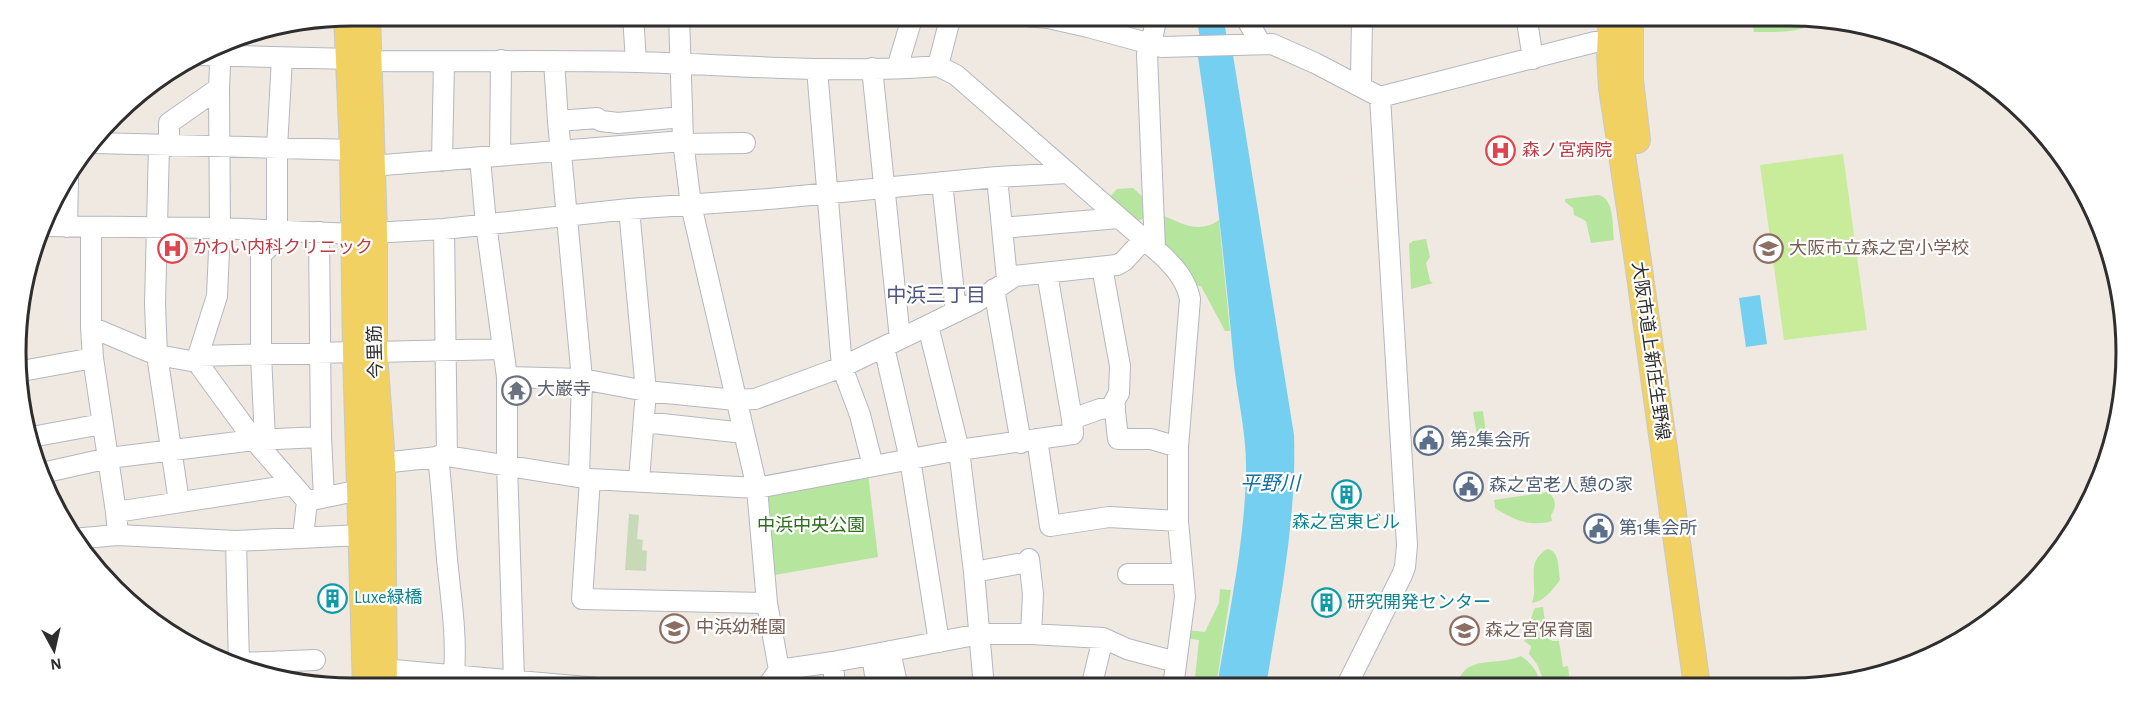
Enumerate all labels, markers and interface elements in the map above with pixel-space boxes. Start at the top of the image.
hospital icon: 森ノ宮病院 [1485,135,1517,167]
place label: 森ノ宮病院 [1522,141,1612,160]
hospital icon: かわい内科クリニック [156,232,188,264]
school or university icon: 大阪市立森之宮小学校 [1752,233,1784,265]
place label: かわい内科クリニック [193,238,373,257]
place label: 大阪市立森之宮小学校 [1789,238,1969,258]
street label: 大阪市道上新庄生野線 [1629,260,1673,441]
district label: 中浜三丁目 [886,285,986,306]
street label: 今里筋 [365,325,386,379]
temple icon: 大巌寺 [500,374,532,406]
place label: 大巌寺 [537,380,591,399]
public building icon: 第2集会所 [1413,425,1445,457]
place label: 第2集会所 [1450,430,1530,450]
public building icon: 森之宮老人憩の家 [1452,470,1484,502]
water label: 平野川 [1240,474,1302,494]
place label: 森之宮老人憩の家 [1489,475,1633,495]
building icon: 森之宮東ビル [1330,478,1362,510]
place label: 森之宮東ビル [1292,513,1400,532]
public building icon: 第1集会所 [1582,513,1614,545]
park label: 中浜中央公園 [757,515,865,535]
place label: 第1集会所 [1619,518,1697,538]
building icon: Luxe緑橋 [317,582,349,614]
building icon: 研究開発センター [1310,587,1342,619]
place label: Luxe緑橋 [354,588,423,607]
place label: 研究開発センター [1347,593,1491,612]
school or university icon: 中浜幼稚園 [659,612,691,644]
school or university icon: 森之宮保育園 [1448,615,1480,647]
place label: 中浜幼稚園 [696,617,786,637]
north arrow [24,620,84,680]
place label: 森之宮保育園 [1485,621,1593,640]
text: N [49,655,63,673]

